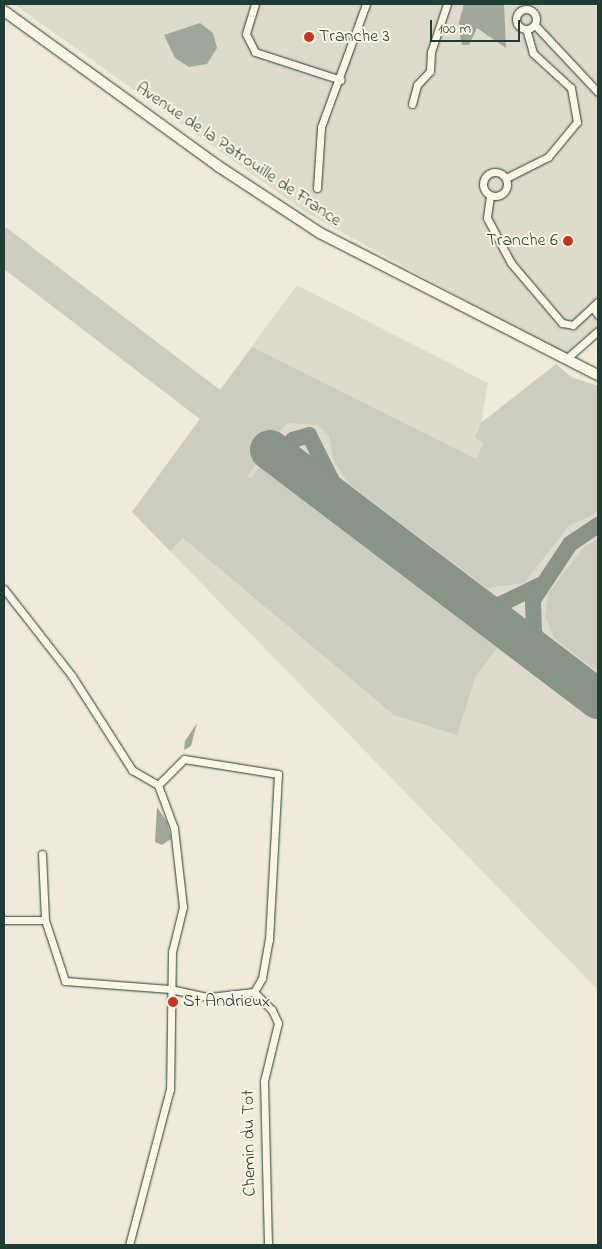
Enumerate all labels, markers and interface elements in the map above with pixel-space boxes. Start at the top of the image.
scale bar [432,10,522,42]
text: 100 m [438,18,471,40]
place label: Tranche 3 [319,26,390,48]
marker: Tranche 3 [303,31,315,43]
street label: Avenue de la Patrouille de France [131,78,345,232]
place label: Tranche 6 [486,230,558,252]
marker: Tranche 6 [562,235,574,247]
place label: St Andrieux [183,991,270,1013]
marker: St Andrieux [167,996,179,1008]
street label: Chemin du Tot [238,1089,262,1197]

